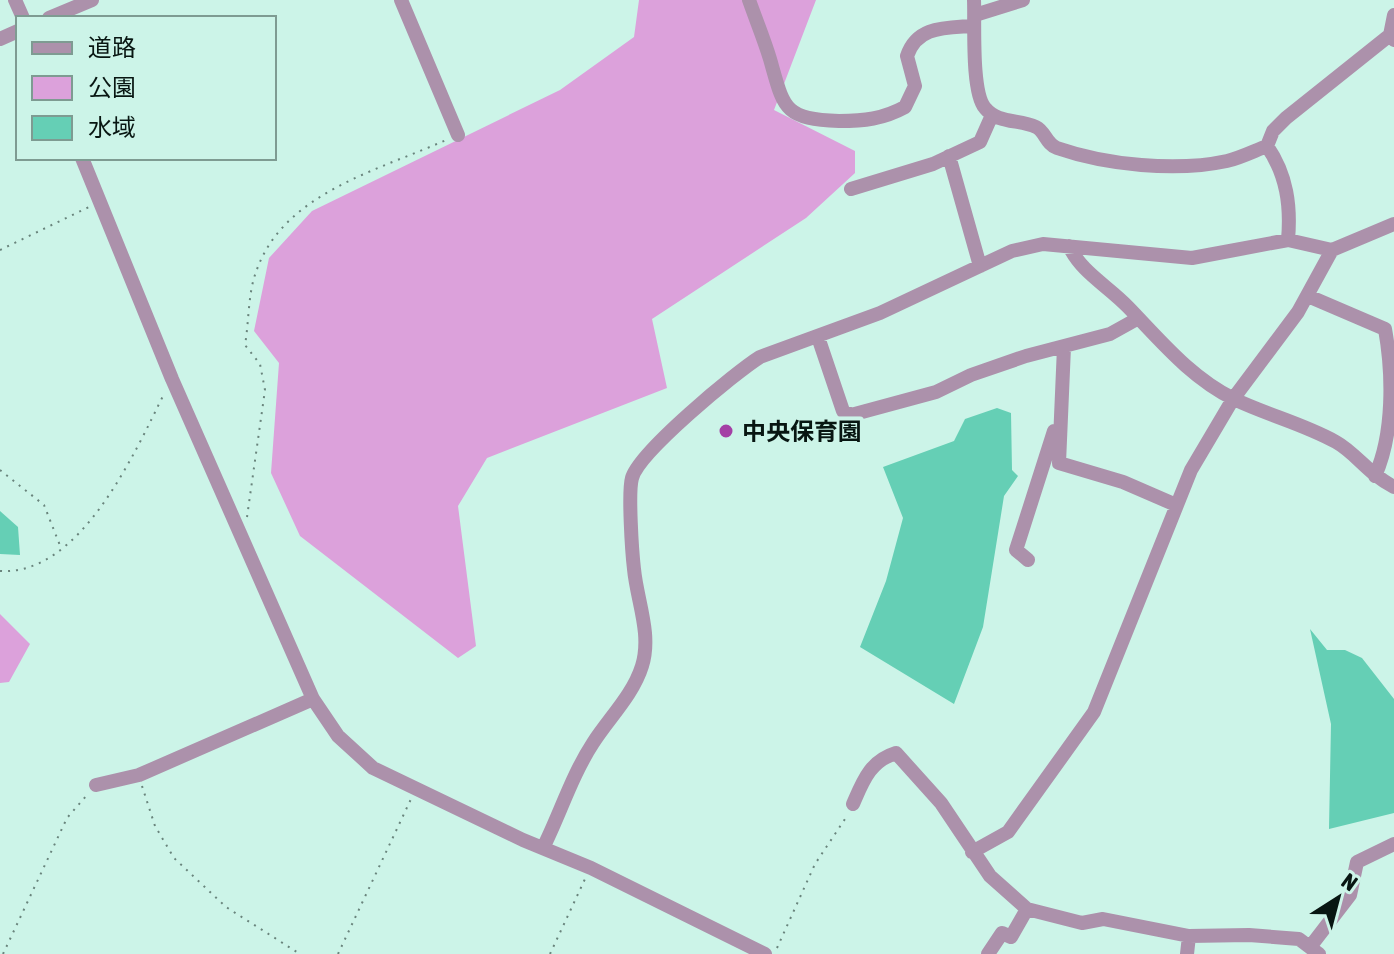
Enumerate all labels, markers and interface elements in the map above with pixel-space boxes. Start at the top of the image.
legend [16,16,276,160]
text: 道路 [88,34,136,61]
text: 公園 [88,74,136,101]
text: 水域 [88,114,136,141]
place label: 中央保育園 [742,418,862,445]
marker: 中央保育園 [717,422,735,440]
north arrow [1298,858,1378,938]
text: N [1337,867,1363,896]

